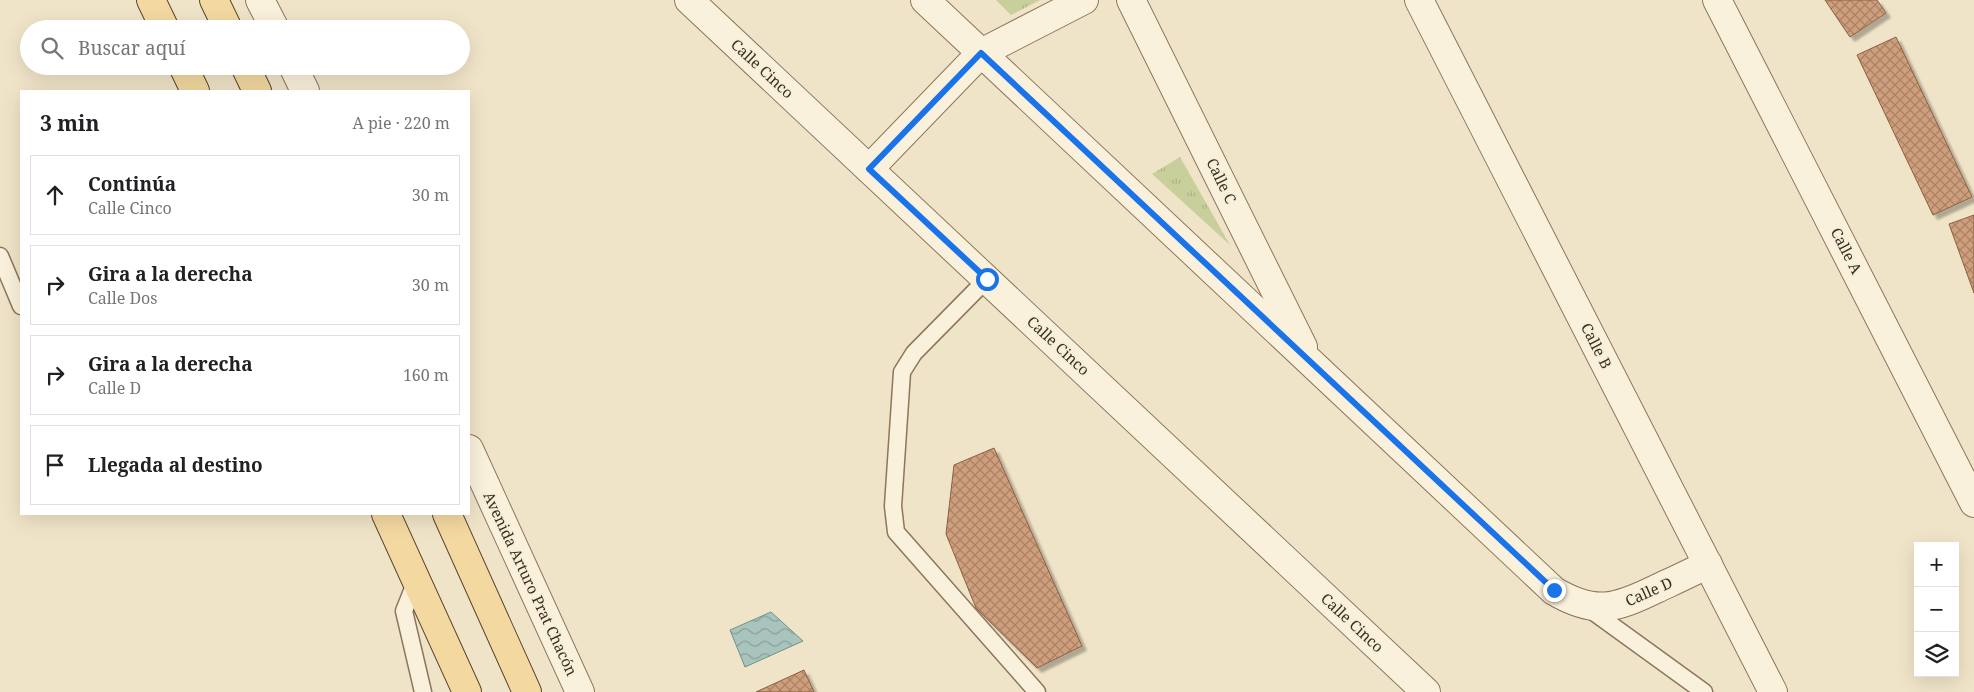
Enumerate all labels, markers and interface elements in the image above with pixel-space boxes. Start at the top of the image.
search box [20,20,470,75]
icon: search [38,34,66,62]
street label: Calle Cinco [727,34,798,102]
text: Buscar aquí [78,35,186,61]
text: 3 min [40,109,99,137]
text: A pie · 220 m [353,112,450,134]
street label: Calle C [1202,155,1241,207]
text: Continúa [88,171,176,197]
icon: ahead [41,181,69,209]
text: 30 m [412,184,449,206]
text: Calle Cinco [88,197,172,219]
street label: Calle A [1827,224,1867,277]
text: Gira a la derecha [88,261,253,287]
route start [976,268,999,291]
icon: right [41,271,69,299]
text: 30 m [412,274,449,296]
text: Calle Dos [88,287,158,309]
street label: Calle Cinco [1023,311,1094,379]
street label: Calle B [1577,319,1617,372]
text: Gira a la derecha [88,351,253,377]
icon: right [41,361,69,389]
text: 160 m [403,364,449,386]
text: Calle D [88,377,141,399]
icon: arrive [41,451,69,479]
text: Llegada al destino [88,452,263,478]
street label: Avenida Arturo Prat Chacón [479,488,583,679]
map controls [1914,542,1959,677]
button: + [1914,542,1959,587]
street label: Calle D [1622,572,1675,610]
route end [1543,579,1566,602]
button: − [1914,587,1959,632]
street label: Calle Cinco [1317,588,1388,656]
button: layers [1914,632,1959,677]

